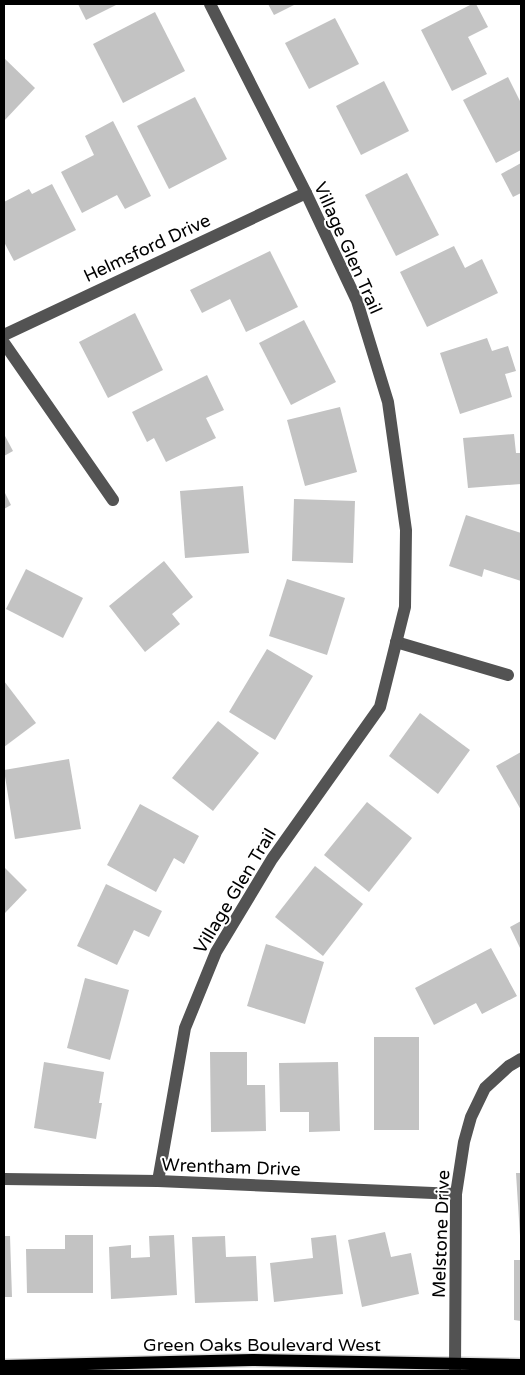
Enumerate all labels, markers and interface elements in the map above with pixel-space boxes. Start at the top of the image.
street label: Village Glen Trail [309,179,387,317]
street label: Helmsford Drive [80,209,214,287]
street label: Village Glen Trail [189,825,281,957]
street label: Wrentham Drive [161,1154,301,1180]
street label: Melstone Drive [428,1170,454,1298]
street label: Green Oaks Boulevard West [143,1334,381,1356]

